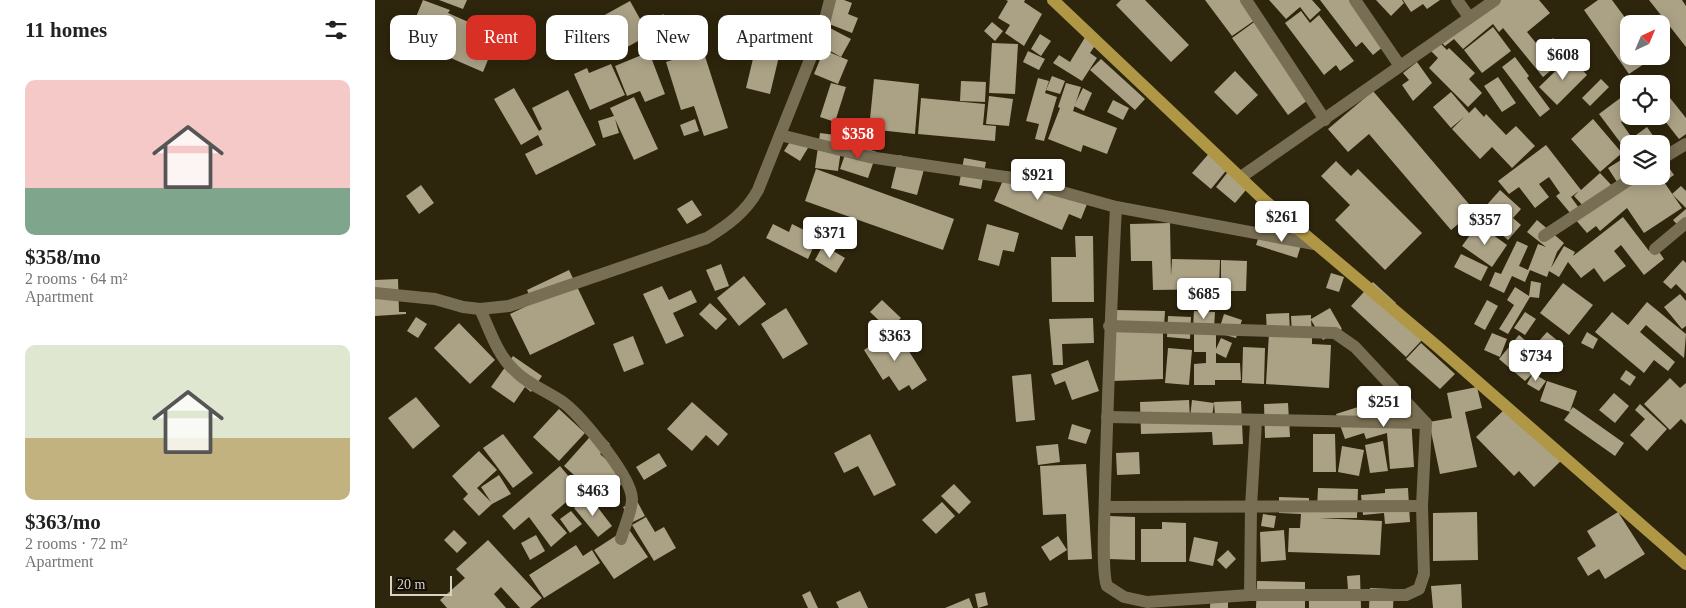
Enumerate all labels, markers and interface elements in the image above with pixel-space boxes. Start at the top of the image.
chip: Buy [390,15,456,60]
chip: Rent [466,15,536,60]
chip: Filters [546,15,628,60]
chip: New [638,15,708,60]
chip: Apartment [718,15,831,60]
north arrow [1620,15,1670,65]
map controls [1620,15,1670,185]
icon: filters [322,16,350,44]
text: 11 homes [25,18,107,42]
pin: $608 [1533,38,1593,81]
text: $608 [1547,46,1579,63]
button: locate [1620,75,1670,125]
icon: home [143,112,233,202]
pin: $358 [828,118,888,160]
text: $358 [842,125,874,142]
button: layers [1620,135,1670,185]
pin: $921 [1008,158,1068,201]
text: $921 [1022,166,1054,183]
pin: $261 [1252,200,1312,243]
pin: $357 [1455,204,1515,246]
text: $261 [1266,208,1298,225]
text: $357 [1469,211,1501,228]
pin: $371 [800,216,860,259]
text: $371 [814,224,846,241]
text: $358/mo [25,245,101,269]
text: 2 rooms · 64 m² [25,270,128,287]
pin: $685 [1174,278,1234,320]
text: $685 [1188,285,1220,302]
text: Apartment [25,288,93,305]
pin: $363 [865,320,925,362]
text: $363 [879,327,911,344]
pin: $734 [1506,340,1566,382]
text: $734 [1520,347,1552,364]
icon: home [143,377,233,467]
pin: $251 [1354,386,1414,428]
text: $251 [1368,393,1400,410]
pin: $463 [563,474,623,517]
text: $463 [577,482,609,499]
text: $363/mo [25,510,101,534]
text: 2 rooms · 72 m² [25,535,128,552]
text: Apartment [25,553,93,570]
scale bar [390,573,453,596]
text: 20 m [397,577,425,592]

